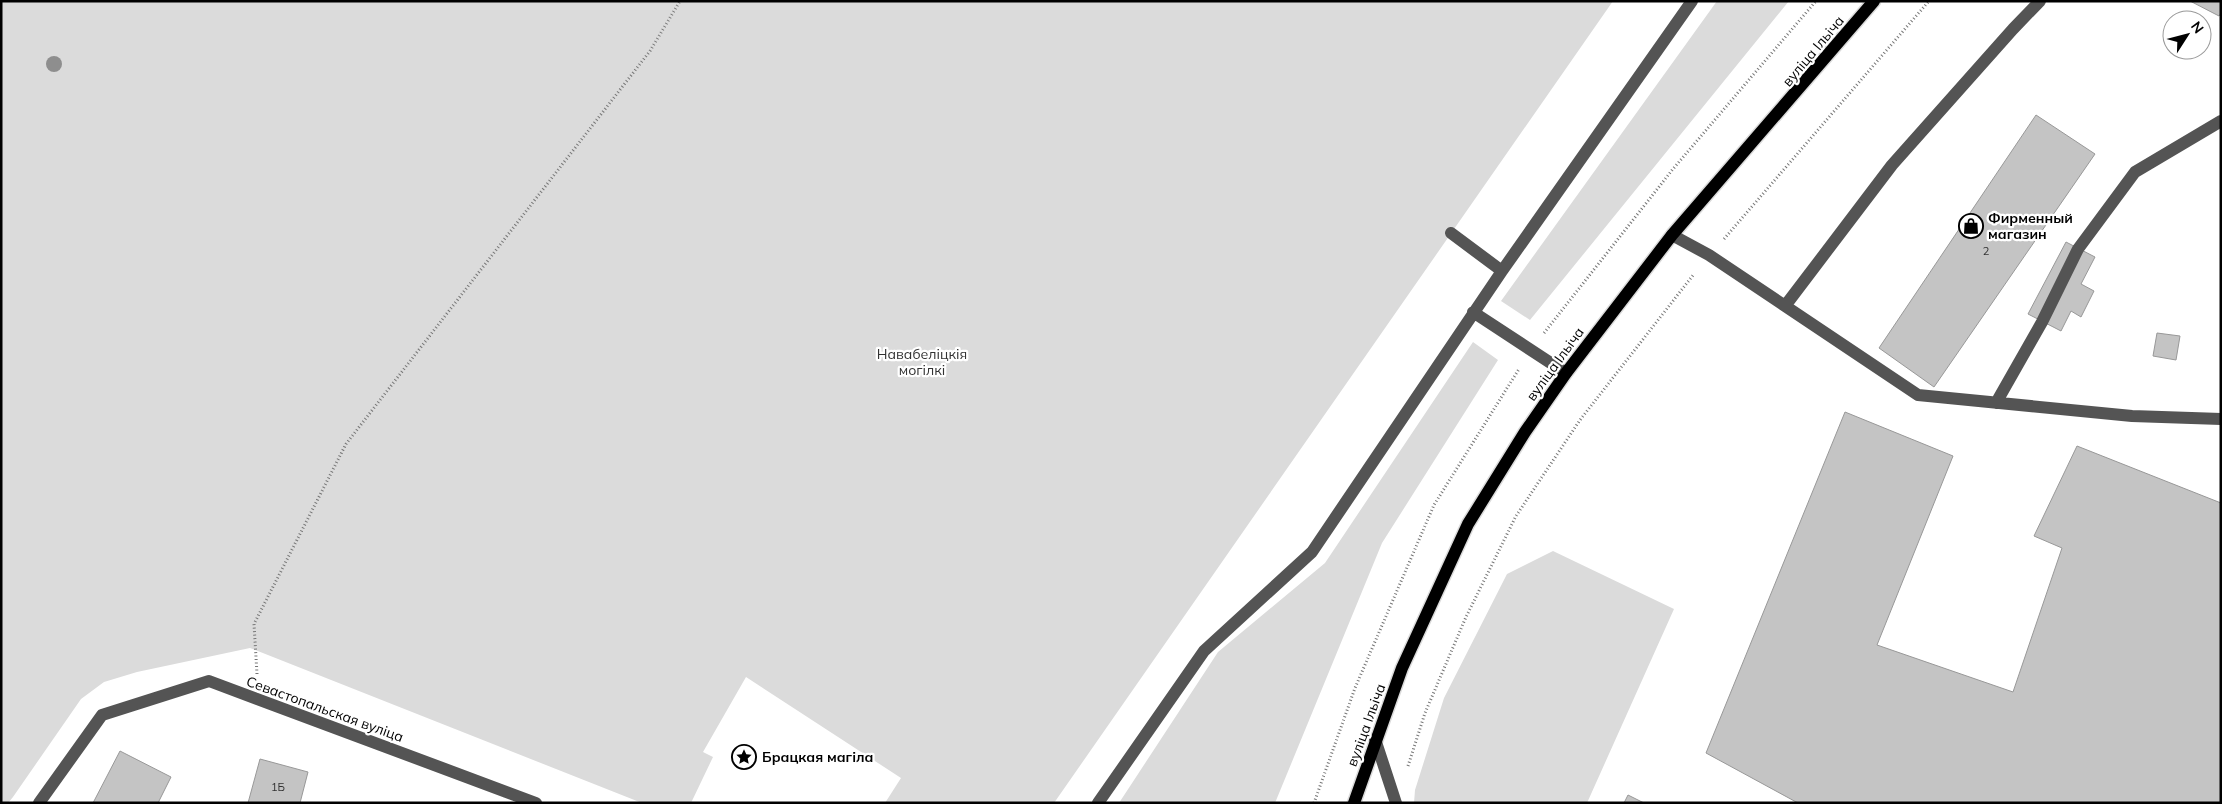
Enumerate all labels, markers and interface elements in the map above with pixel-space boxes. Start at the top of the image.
north arrow [2162,10,2212,60]
street label: вуліца Ільіча [1778,12,1848,90]
text: N [2187,18,2208,37]
place label: Фирменный магазин [1988,209,2073,243]
shop icon: Фирменный магазин [1958,213,1984,239]
house number: 2 [1983,244,1990,258]
street label: вуліца Ільіча [1522,324,1588,404]
park label: Навабеліцкія могілкі [877,345,967,379]
street label: Севастопальская вуліца [244,672,406,746]
street label: вуліца Ільіча [1343,681,1389,769]
place icon: Брацкая магіла [731,744,757,770]
place label: Брацкая магіла [762,748,873,766]
house number: 1Б [271,780,285,794]

